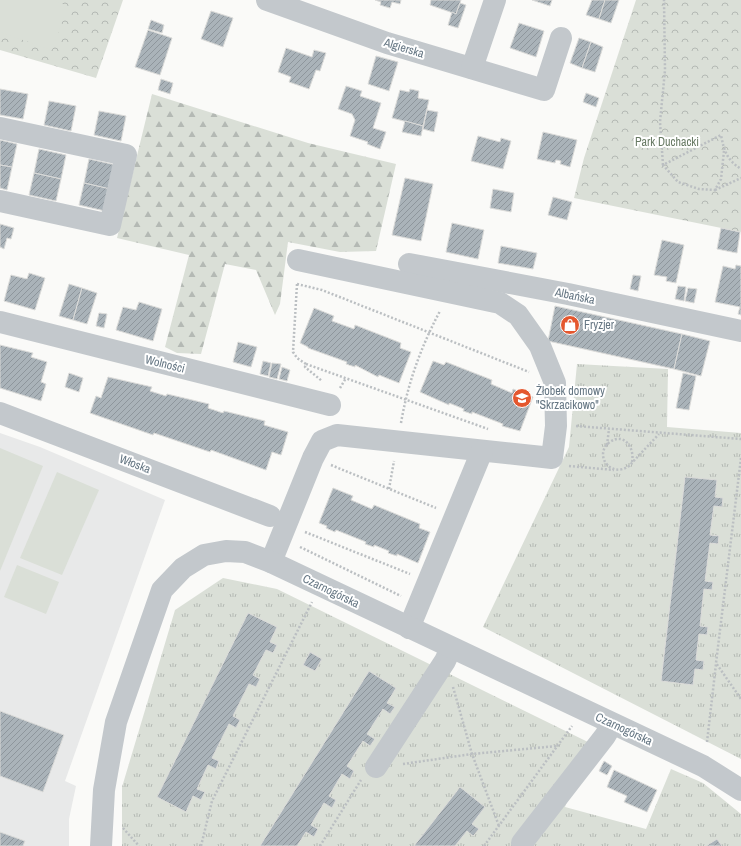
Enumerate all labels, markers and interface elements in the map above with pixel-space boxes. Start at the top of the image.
street label: Algierska [381,34,426,62]
park label: Park Duchacki [635,134,699,150]
street label: Albańska [553,284,597,308]
shop icon: Fryzjer [559,314,581,336]
place label: Fryzjer [584,317,615,333]
street label: Wolności [144,351,186,377]
place label: Żłobek domowy "Skrzacikowo" [536,383,605,413]
school or university icon: Żłobek domowy "Skrzacikowo" [511,387,533,409]
street label: Włoska [117,451,153,477]
street label: Czarnogórska [300,570,363,612]
street label: Czarnogórska [593,709,656,749]

